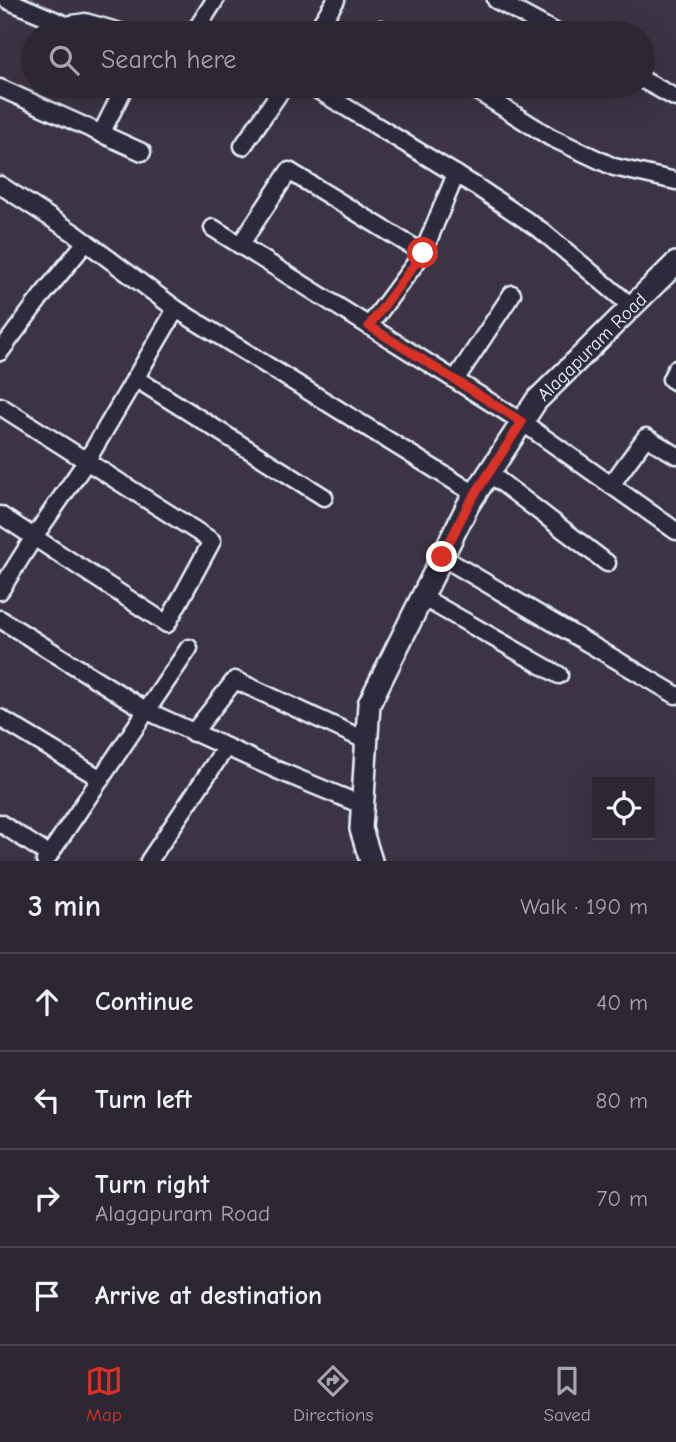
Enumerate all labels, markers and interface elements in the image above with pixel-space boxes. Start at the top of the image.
search box [21,21,655,98]
icon: search [45,41,83,79]
text: Search here [101,45,236,75]
route start [407,237,438,268]
street label: Alagapuram Road [533,288,651,406]
route end [426,541,457,572]
map controls [592,777,655,840]
button: locate [592,777,655,840]
text: 3 min [28,889,101,924]
text: Walk · 190 m [520,893,648,920]
icon: ahead [28,983,66,1021]
text: Continue [95,987,193,1017]
text: 40 m [596,989,648,1016]
icon: left [28,1081,66,1119]
text: Turn left [95,1085,192,1115]
text: 80 m [595,1087,648,1114]
text: Turn right [95,1170,209,1200]
icon: right [28,1179,66,1217]
text: 70 m [596,1185,648,1212]
text: Alagapuram Road [95,1200,270,1227]
icon: arrive [28,1277,66,1315]
text: Arrive at destination [95,1281,322,1311]
tab: Map [85,1362,123,1426]
tab: Directions [293,1362,373,1426]
tab: Saved [544,1362,591,1426]

